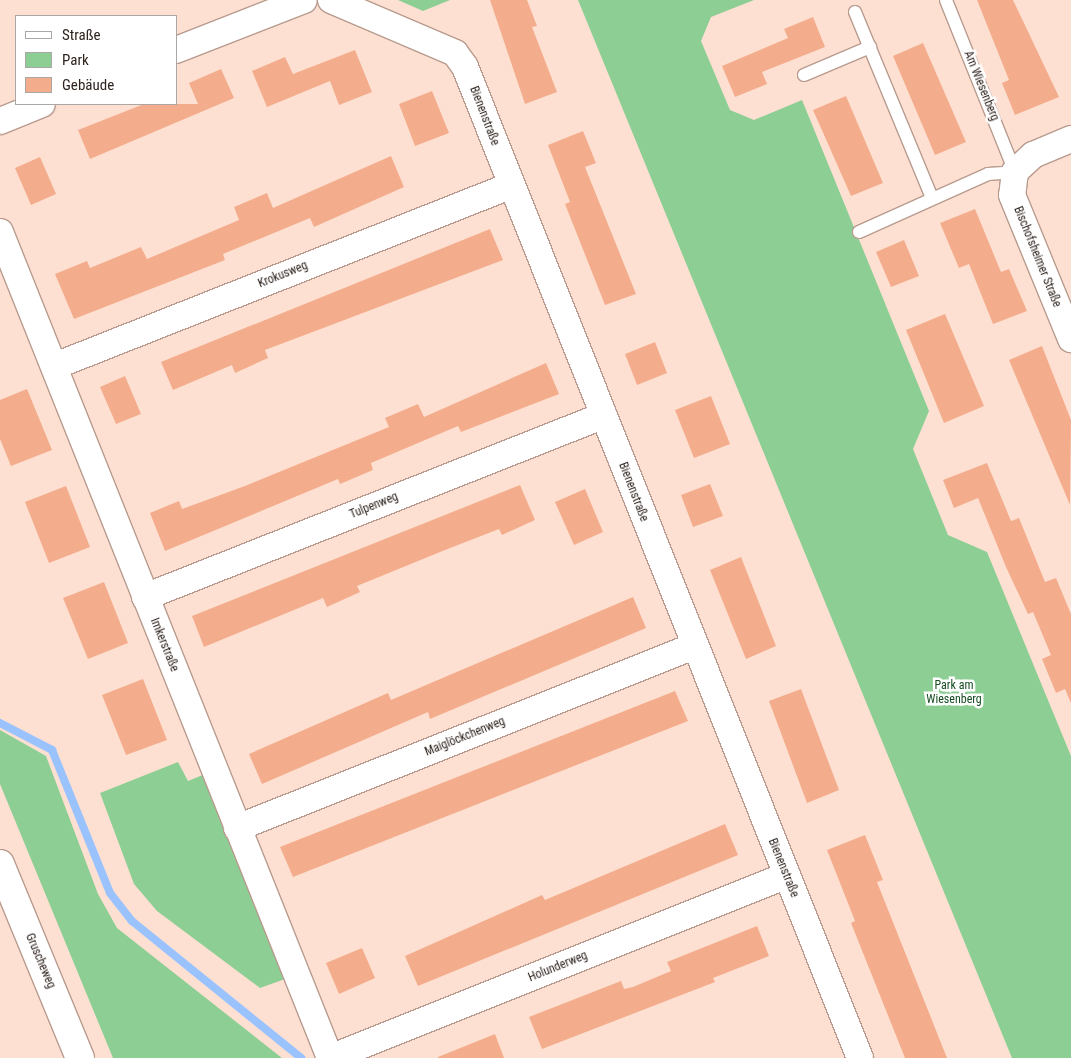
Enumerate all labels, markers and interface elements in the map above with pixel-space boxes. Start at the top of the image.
legend [15,15,178,105]
text: Straße [62,26,101,44]
street label: Am Wiesenberg [960,49,1002,123]
text: Park [62,51,89,69]
text: Gebäude [62,76,114,94]
street label: Bienenstraße [466,84,502,148]
street label: Bischofsheimer Straße [1010,204,1064,310]
street label: Krokusweg [256,259,310,291]
street label: Bienenstraße [615,460,651,524]
street label: Tulpenweg [348,490,400,522]
street label: Imkerstraße [147,616,181,674]
park label: Park am Wiesenberg [926,679,982,707]
street label: Maiglöckchenweg [423,714,507,760]
street label: Bienenstraße [765,836,801,900]
street label: Gruscheweg [22,931,58,991]
street label: Holunderweg [526,949,590,985]

